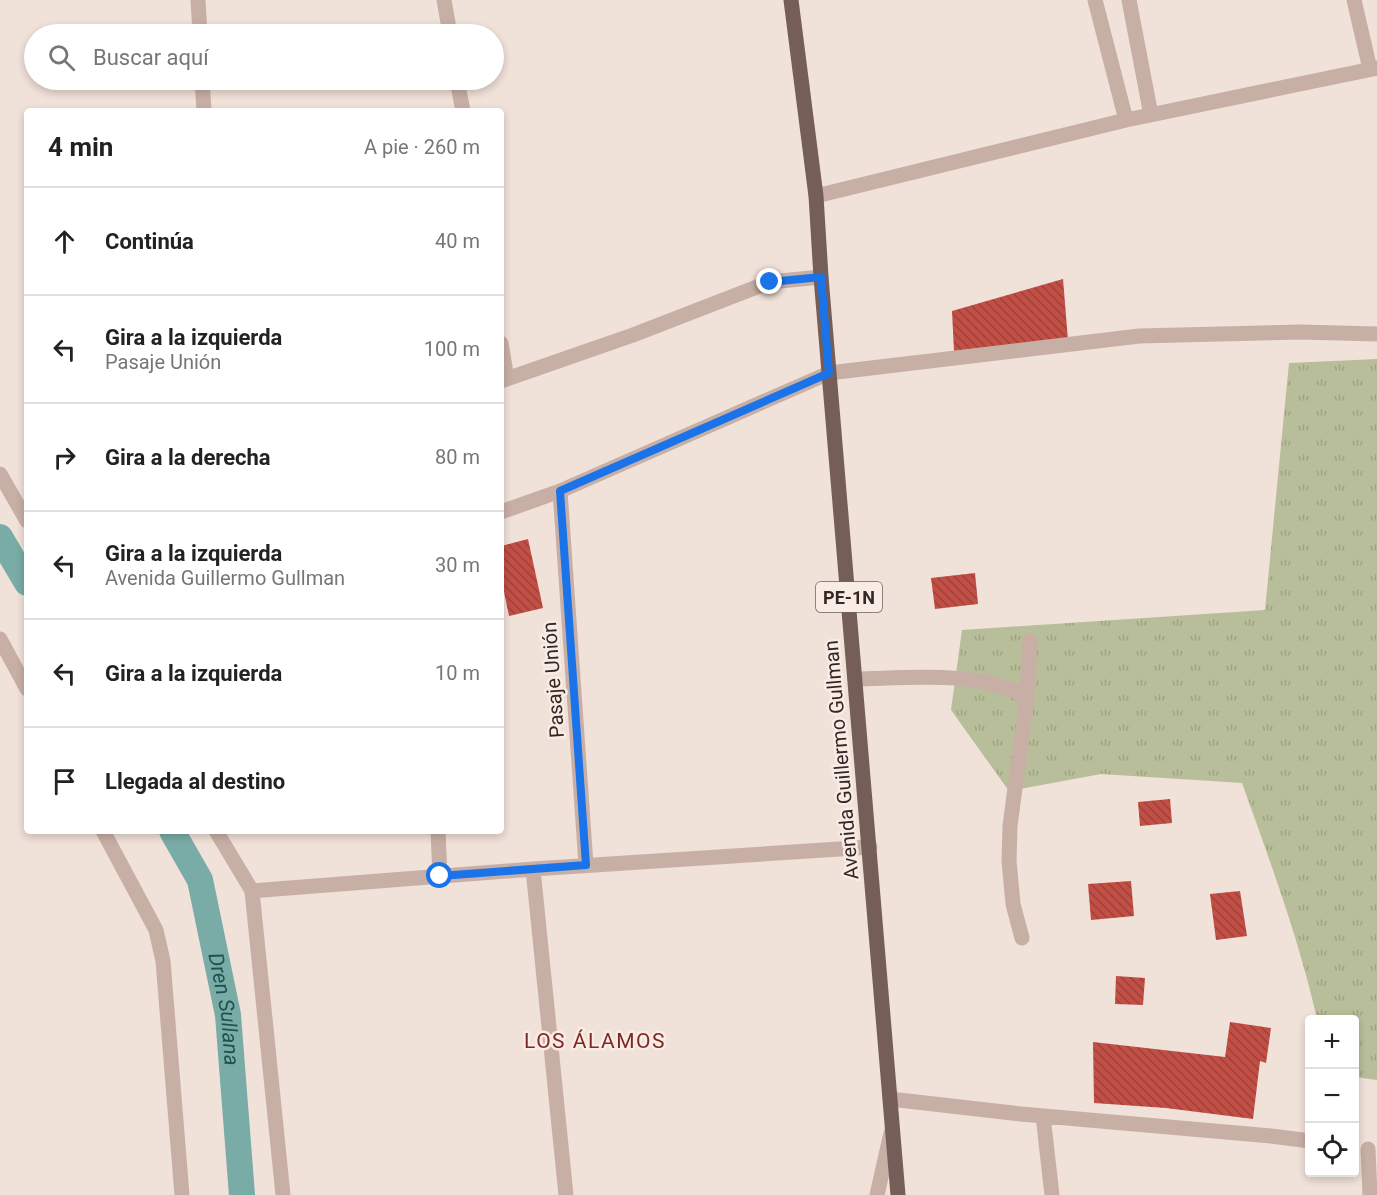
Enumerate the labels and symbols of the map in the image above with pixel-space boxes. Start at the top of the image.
route end [756,268,782,294]
road number: PE-1N [816,582,882,612]
street label: Pasaje Unión [537,621,569,739]
street label: Avenida Guillermo Gullman [819,639,863,881]
route start [426,862,452,888]
water label: Dren Sullana [203,951,244,1066]
district label: LOS ÁLAMOS [524,1029,666,1053]

